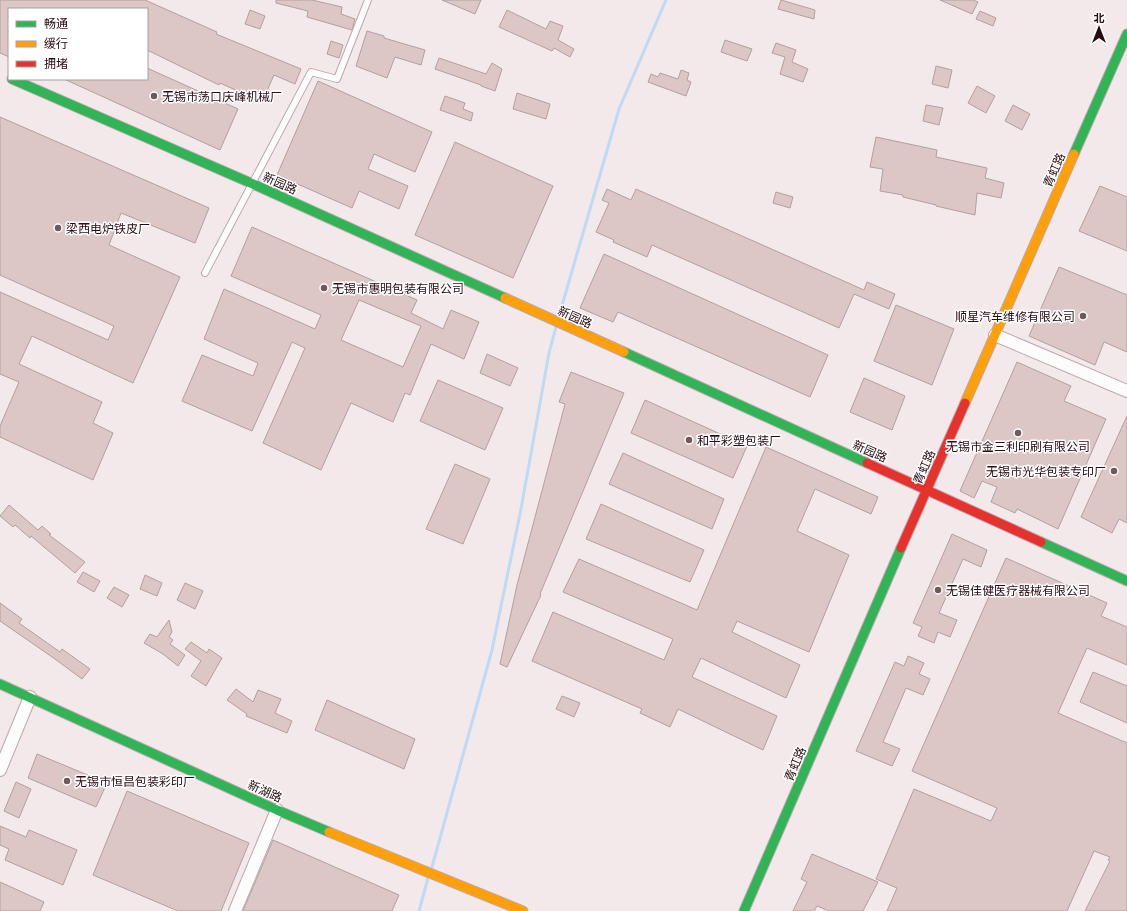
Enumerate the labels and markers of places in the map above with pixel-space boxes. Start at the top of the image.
place label: 无锡市荡口庆峰机械厂 [162,89,282,104]
marker: 无锡市荡口庆峰机械厂 [149,91,159,101]
place label: 梁西电炉铁皮厂 [66,221,150,236]
marker: 梁西电炉铁皮厂 [53,223,63,233]
place label: 无锡市惠明包装有限公司 [332,281,464,296]
marker: 无锡市惠明包装有限公司 [319,283,329,293]
place label: 顺星汽车维修有限公司 [955,309,1075,324]
marker: 顺星汽车维修有限公司 [1078,311,1088,321]
marker: 无锡市金三利印刷有限公司 [1013,428,1023,438]
place label: 和平彩塑包装厂 [697,433,781,448]
marker: 和平彩塑包装厂 [684,435,694,445]
place label: 无锡市金三利印刷有限公司 [946,439,1090,454]
place label: 无锡市光华包装专印厂 [986,464,1106,479]
marker: 无锡市光华包装专印厂 [1109,466,1119,476]
place label: 无锡佳健医疗器械有限公司 [946,583,1090,598]
marker: 无锡佳健医疗器械有限公司 [933,585,943,595]
place label: 无锡市恒昌包装彩印厂 [75,774,195,789]
marker: 无锡市恒昌包装彩印厂 [62,776,72,786]

